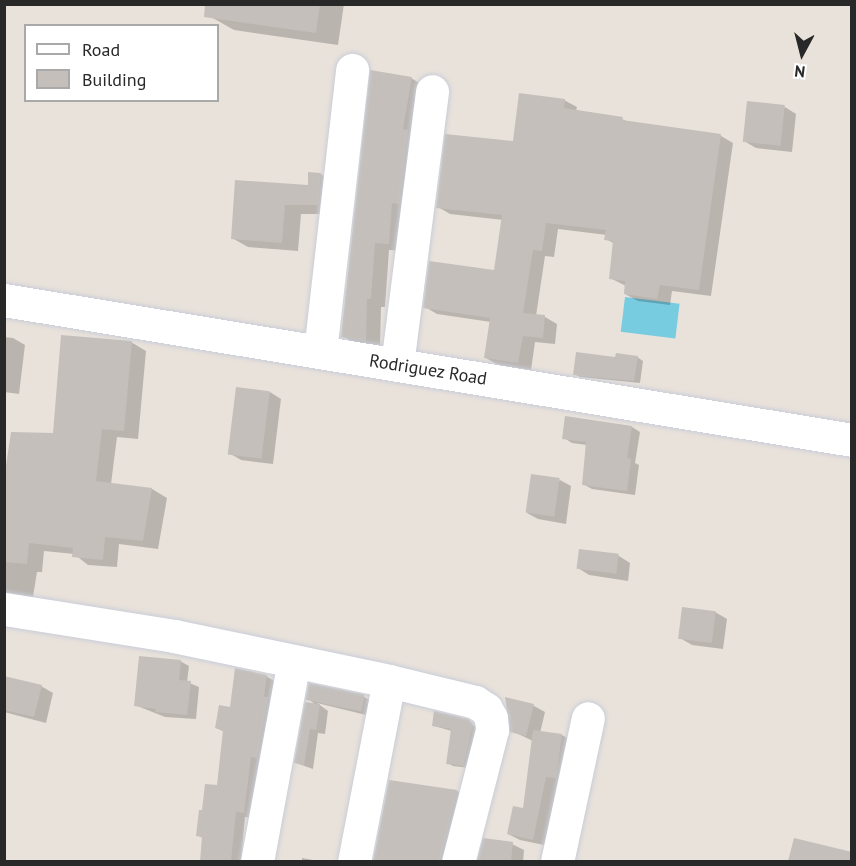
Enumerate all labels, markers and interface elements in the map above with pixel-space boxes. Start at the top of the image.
legend [24,24,219,102]
north arrow [772,24,832,84]
text: Road [82,38,120,61]
text: N [793,61,806,82]
text: Building [82,68,146,91]
street label: Rodriguez Road [367,350,489,390]

